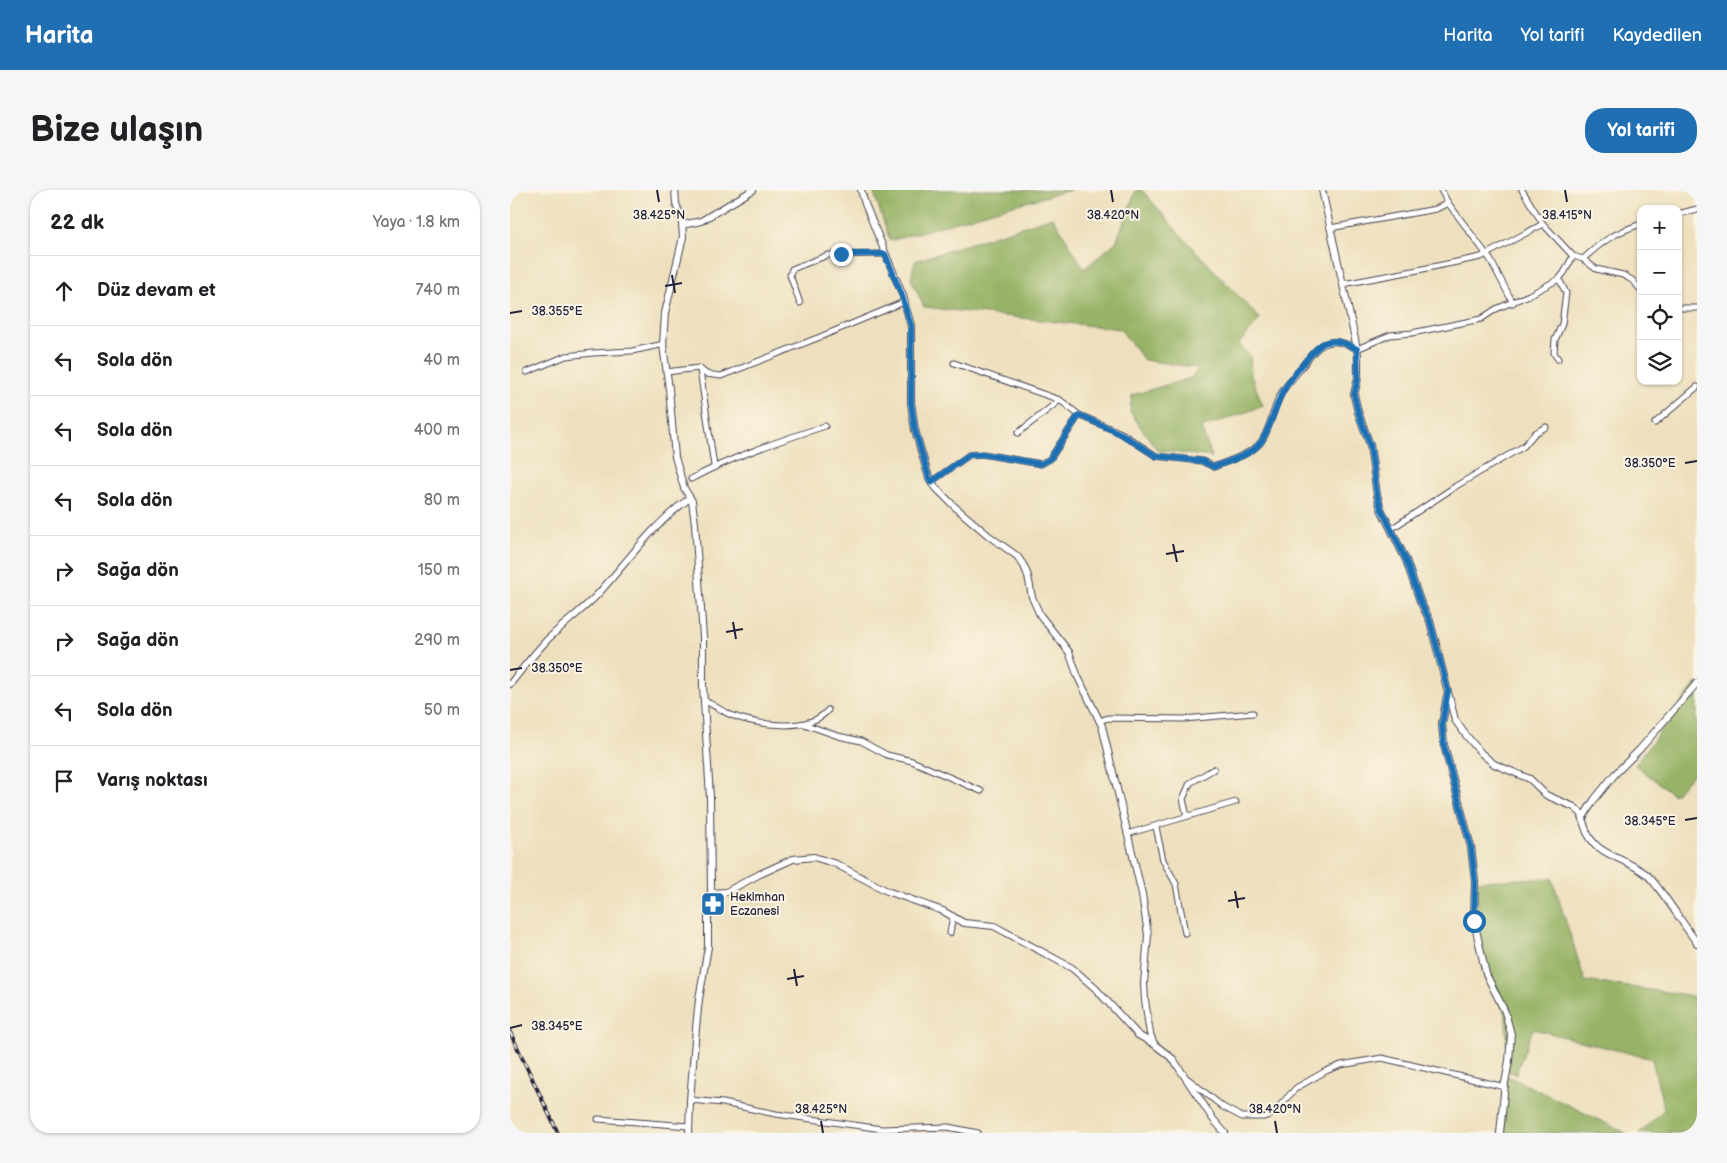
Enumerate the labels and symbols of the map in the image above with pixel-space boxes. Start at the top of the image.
text: 38.425°N [633,208,685,223]
text: 38.420°N [1087,208,1139,223]
text: 38.415°N [1542,208,1592,223]
route end [830,243,853,266]
text: 38.355°E [531,304,583,319]
text: 38.350°E [1624,456,1676,471]
text: 38.350°E [531,661,583,676]
text: 38.345°E [1624,814,1676,829]
place label: Hekimhan Eczanesi [730,890,785,919]
pharmacy icon: Hekimhan Eczanesi [700,891,726,917]
route start [1463,910,1486,933]
text: 38.345°E [531,1019,583,1034]
text: 38.425°N [795,1102,847,1117]
text: 38.420°N [1249,1102,1301,1117]

